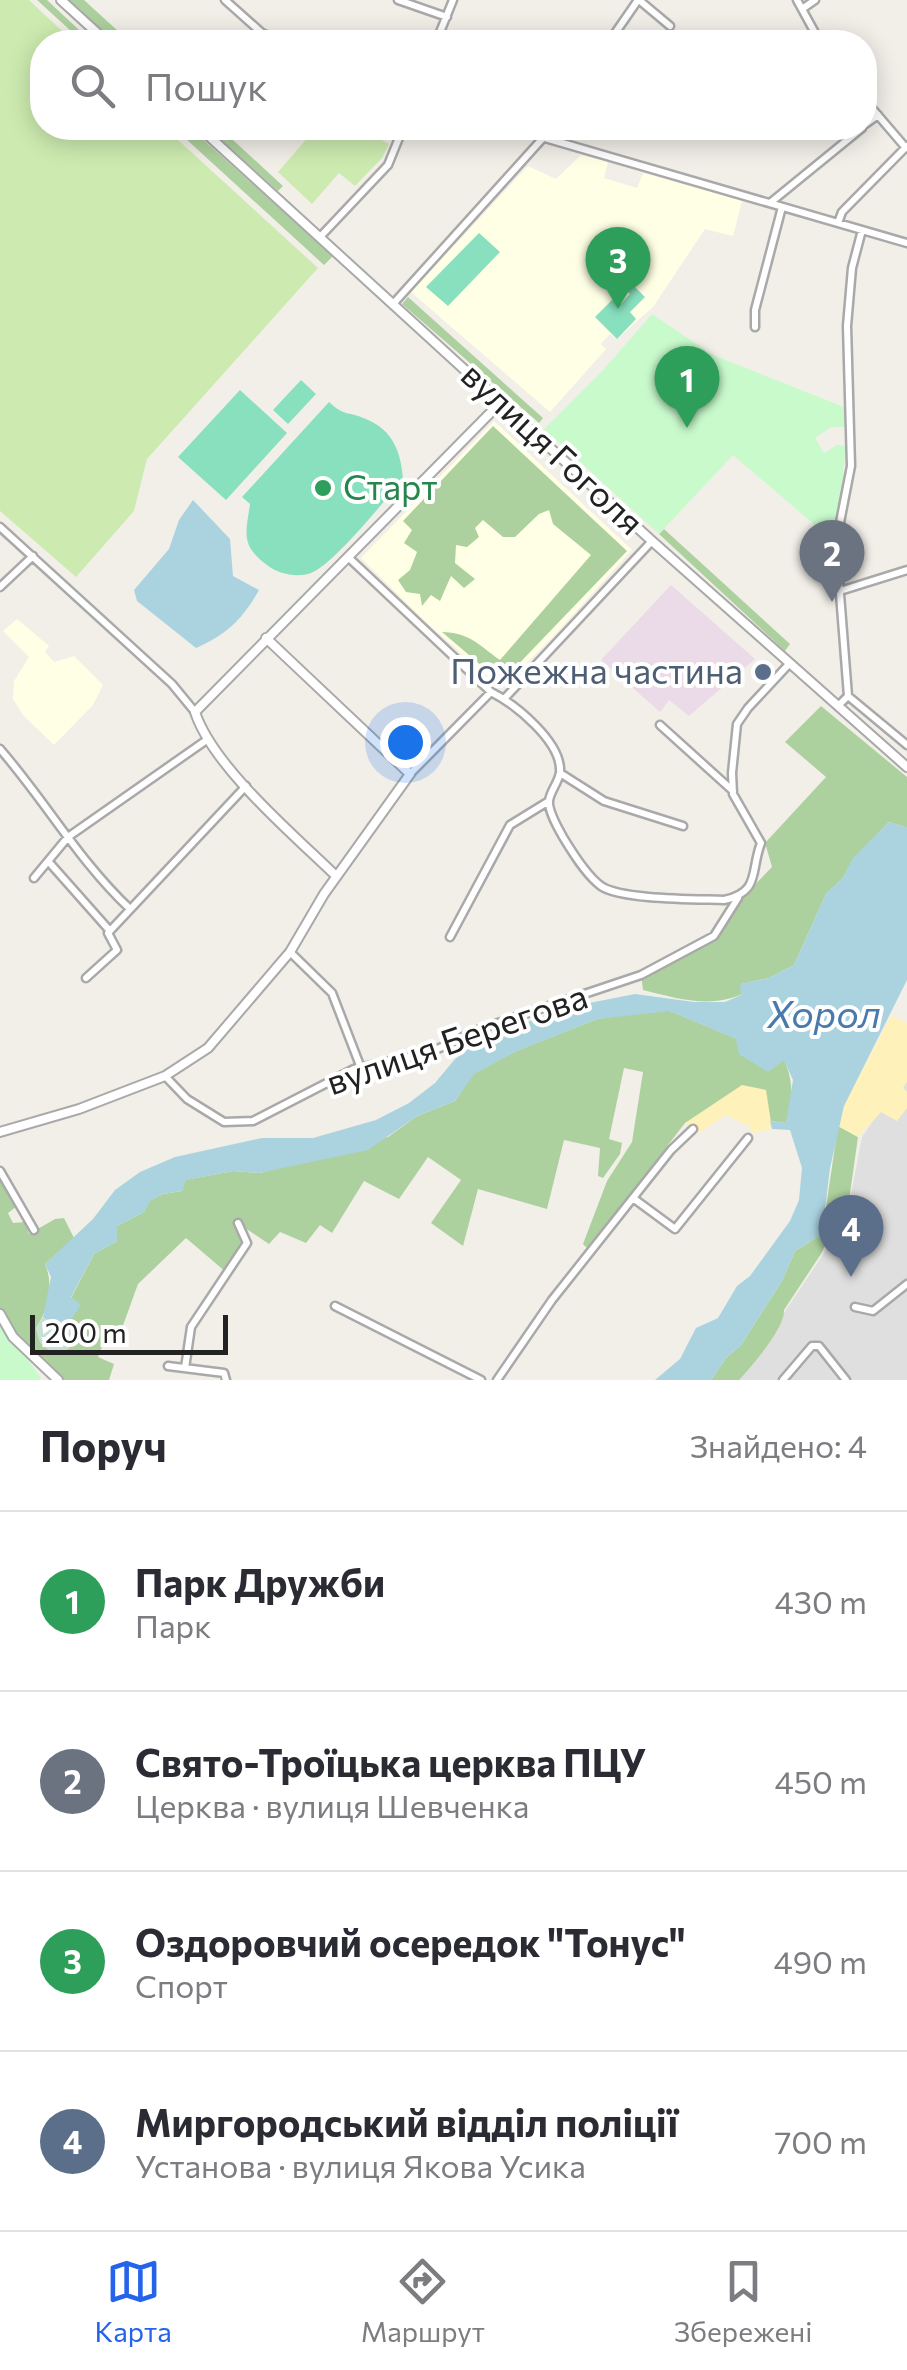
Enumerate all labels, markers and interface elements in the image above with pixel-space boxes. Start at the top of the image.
search box [30,30,877,140]
icon: search [65,58,120,113]
text: Пошук [145,62,268,109]
pin: 3 [586,226,650,309]
pin: 1 [654,346,720,428]
street label: вулиця Гоголя [454,352,654,543]
place label: Старт [343,464,438,507]
marker: Старт [312,477,334,499]
pin: 2 [800,520,864,602]
place label: Пожежна частина [450,648,743,691]
marker: Пожежна частина [752,661,774,683]
your location [380,717,431,768]
street label: вулиця Берегова [320,973,592,1102]
water label: Хорол [766,989,881,1036]
pin: 4 [818,1194,884,1277]
scale bar [30,1310,228,1354]
text: 200 m [45,1315,127,1349]
text: Поруч [40,1419,167,1471]
text: Знайдено: 4 [690,1425,867,1465]
text: Парк Дружби [135,1558,385,1605]
text: 1 [65,1581,80,1621]
text: 430 m [775,1581,867,1621]
text: Парк [135,1605,211,1645]
text: Свято-Троїцька церква ПЦУ [135,1738,646,1785]
text: 2 [63,1761,82,1801]
text: 450 m [774,1761,867,1801]
text: Церква · вулиця Шевченка [135,1785,529,1825]
text: Оздоровчий осередок "Тонус" [135,1918,686,1965]
text: 3 [63,1941,82,1981]
text: 490 m [773,1941,867,1981]
text: Спорт [135,1965,228,2005]
text: Миргородський відділ поліції [135,2098,678,2145]
text: 4 [63,2121,82,2161]
text: 700 m [774,2121,867,2161]
text: Установа · вулиця Якова Усика [135,2145,586,2185]
tab: Карта [95,2254,172,2348]
tab: Маршрут [361,2254,485,2348]
tab: Збережені [674,2254,812,2348]

